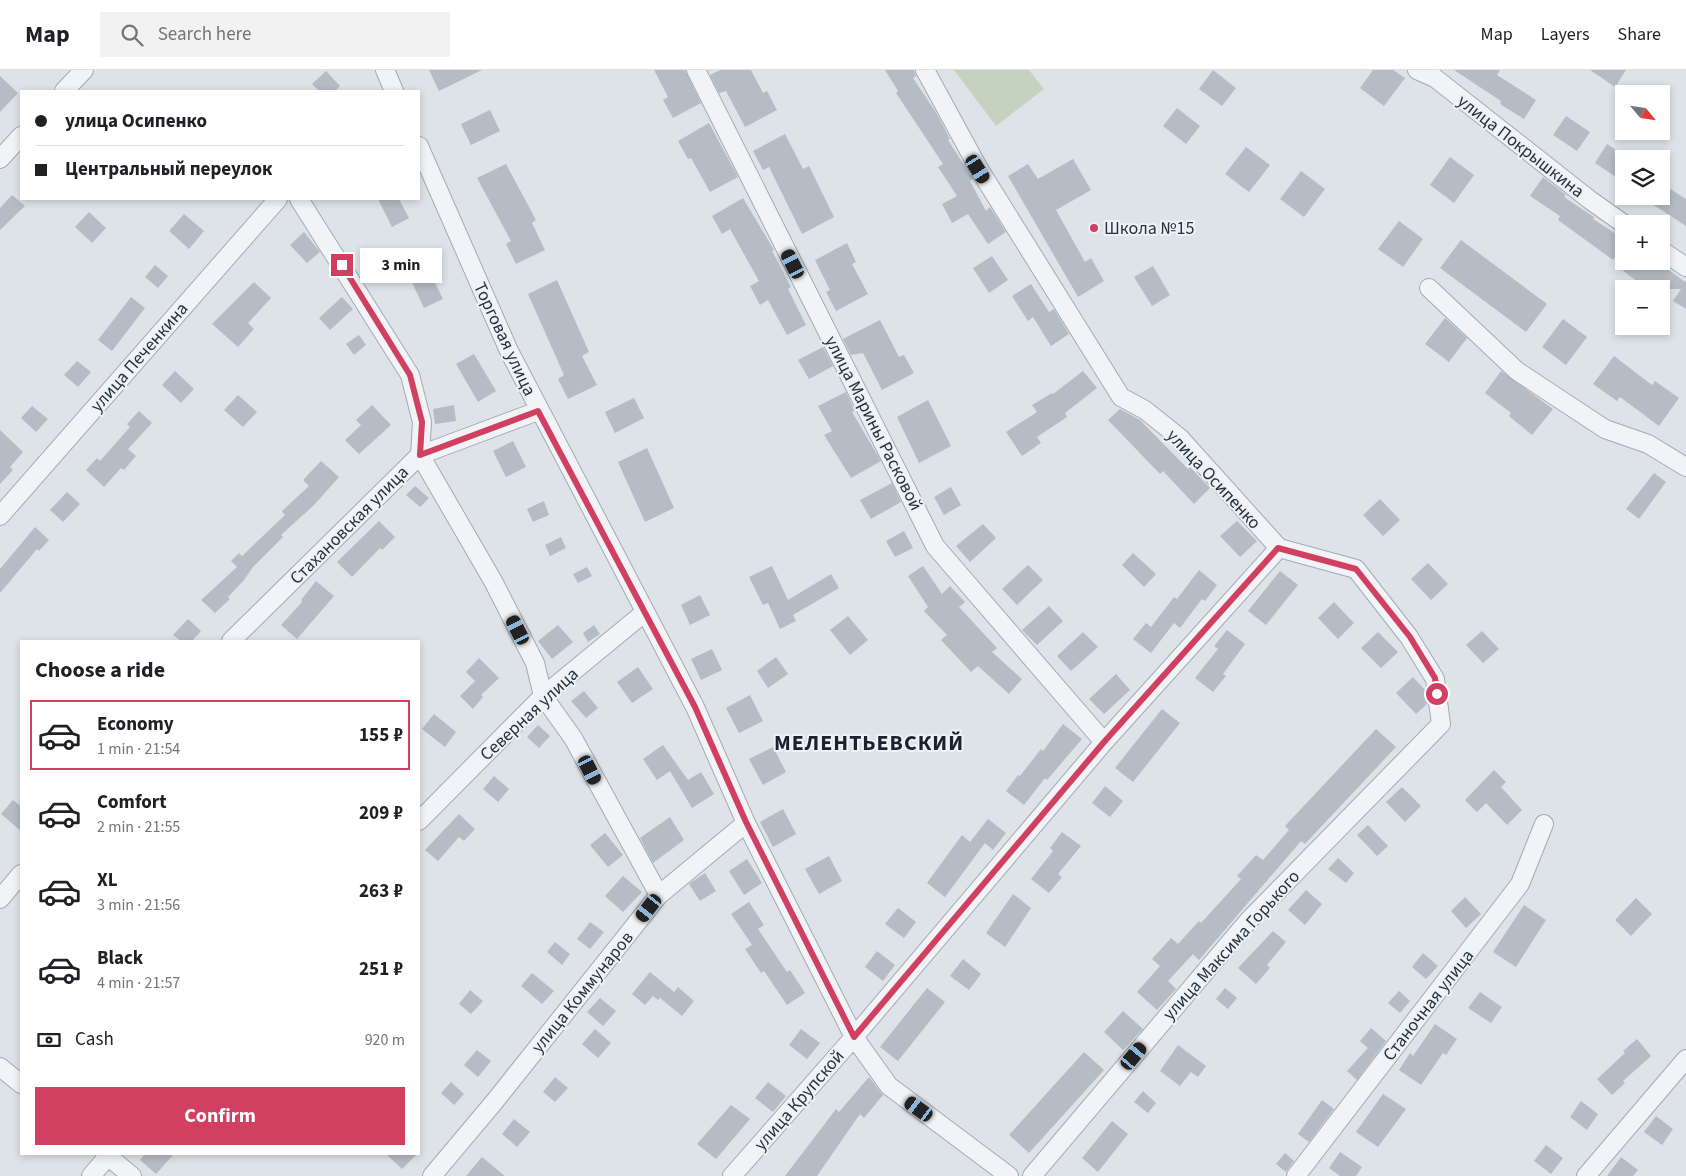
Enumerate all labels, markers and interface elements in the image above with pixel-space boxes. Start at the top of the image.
search box [100,12,450,57]
text: Map [25,17,70,52]
icon: search [118,21,146,49]
text: Search here [158,21,251,48]
text: Map [1481,22,1513,47]
text: Layers [1541,22,1590,47]
text: Share [1618,22,1661,47]
north arrow [1615,85,1670,140]
map controls [1615,85,1670,335]
street label: улица Покрышкина [1452,89,1589,204]
text: улица Осипенко [65,108,207,135]
button: layers [1615,150,1670,205]
car [963,152,992,186]
text: Центральный переулок [65,156,272,183]
button: + [1615,215,1670,270]
place label: Школа №15 [1104,216,1194,241]
marker: Школа №15 [1088,222,1100,234]
car [779,247,806,281]
callout: 3 min [360,248,442,282]
route end [331,254,353,276]
text: 3 min [382,254,420,276]
street label: Торговая улица [467,278,542,400]
button: − [1615,280,1670,335]
street label: улица Печенкина [85,297,194,418]
street label: улица Марины Расковой [819,332,929,515]
street label: улица Осипенко [1161,424,1267,535]
street label: Стахановская улица [284,460,414,590]
car [504,613,531,647]
text: Choose a ride [35,654,165,686]
street label: Северная улица [475,662,584,767]
route start [1426,683,1448,705]
text: Economy [97,711,174,738]
icon: car [37,713,82,758]
text: 155 ₽ [359,722,403,749]
district label: МЕЛЕНТЬЕВСКИЙ [774,727,964,759]
text: 1 min · 21:54 [97,738,180,760]
car [576,753,603,787]
text: Comfort [97,789,167,816]
icon: car [37,791,82,836]
text: 209 ₽ [359,800,403,827]
text: 2 min · 21:55 [97,816,180,838]
street label: улица Максима Горького [1157,865,1306,1026]
text: XL [97,867,118,894]
icon: car [37,869,82,914]
text: 263 ₽ [359,878,403,905]
car [633,892,664,924]
text: 3 min · 21:56 [97,894,180,916]
street label: улица Коммунаров [525,926,639,1059]
street label: Станочная улица [1377,944,1480,1066]
text: Black [97,945,143,972]
icon: car [37,947,82,992]
text: 251 ₽ [359,956,403,983]
text: 4 min · 21:57 [97,972,180,994]
icon: cash [35,1026,63,1054]
text: Cash [75,1026,114,1053]
text: 920 m [365,1029,405,1051]
car [1118,1040,1149,1072]
street label: улица Крупской [749,1044,850,1156]
button: Confirm [35,1087,405,1145]
car [902,1094,935,1124]

